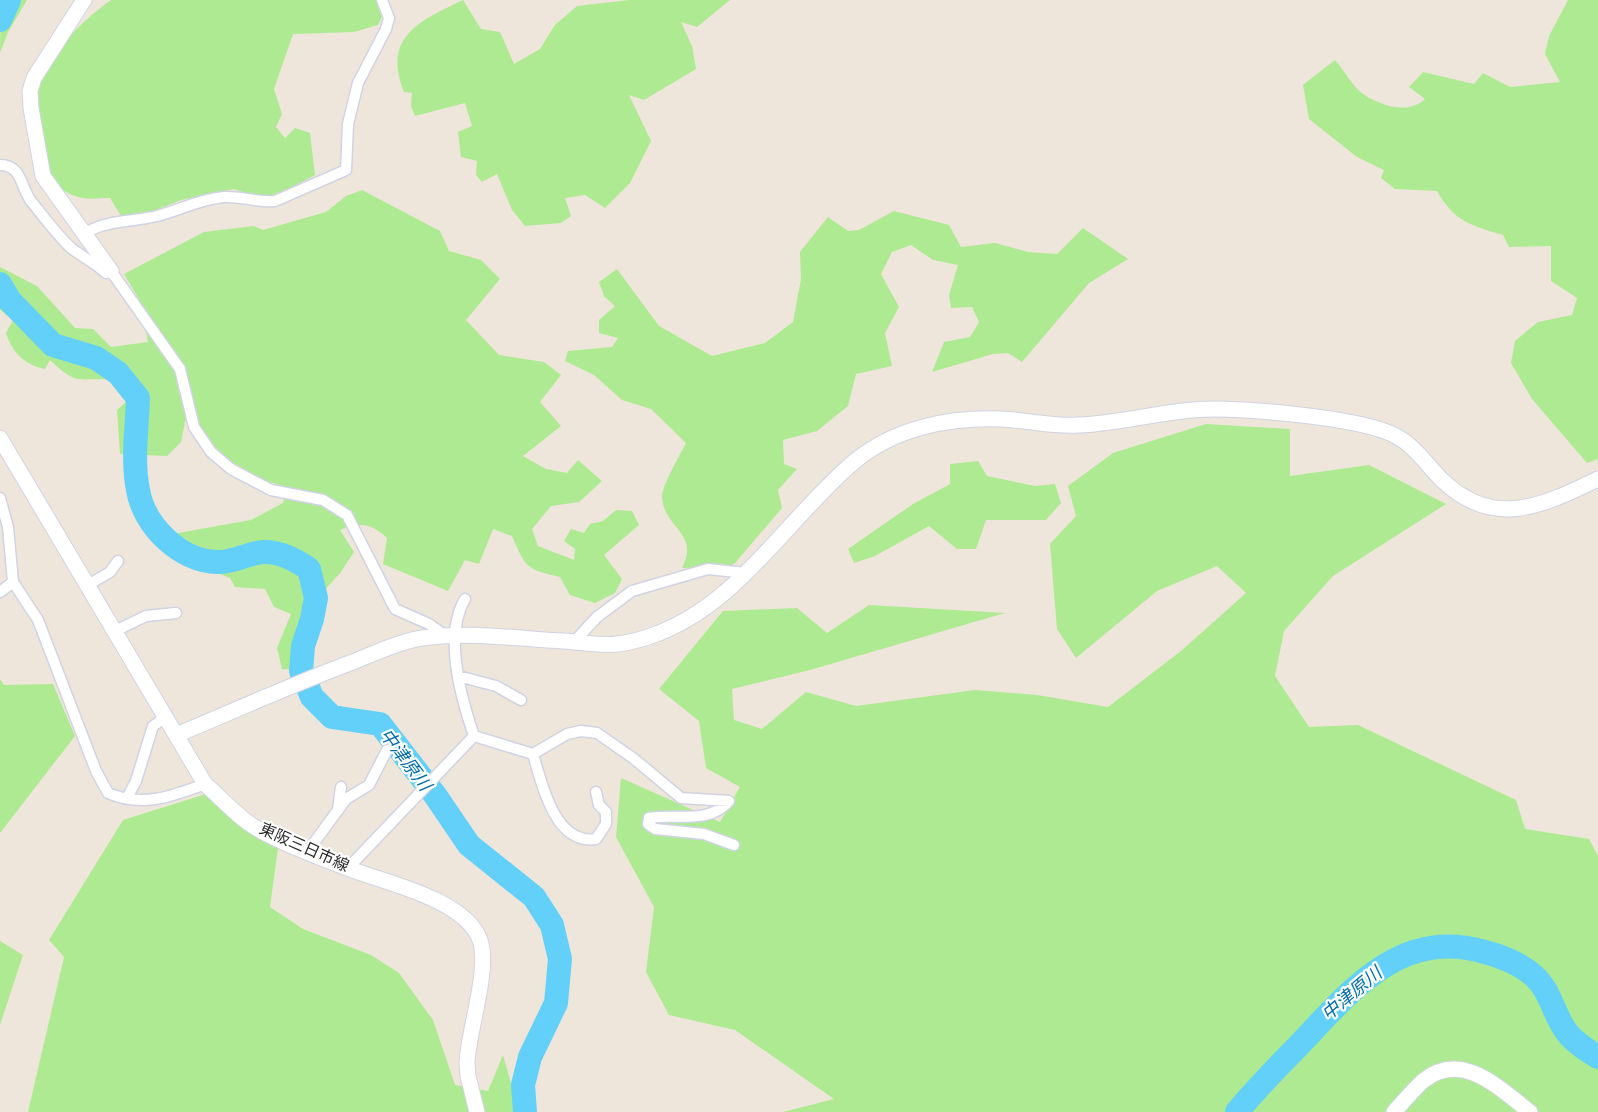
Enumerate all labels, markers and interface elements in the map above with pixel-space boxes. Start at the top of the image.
water label: 中津原川 [375,725,436,797]
street label: 東阪三日市線 [256,820,352,876]
water label: 中津原川 [1318,962,1388,1025]

